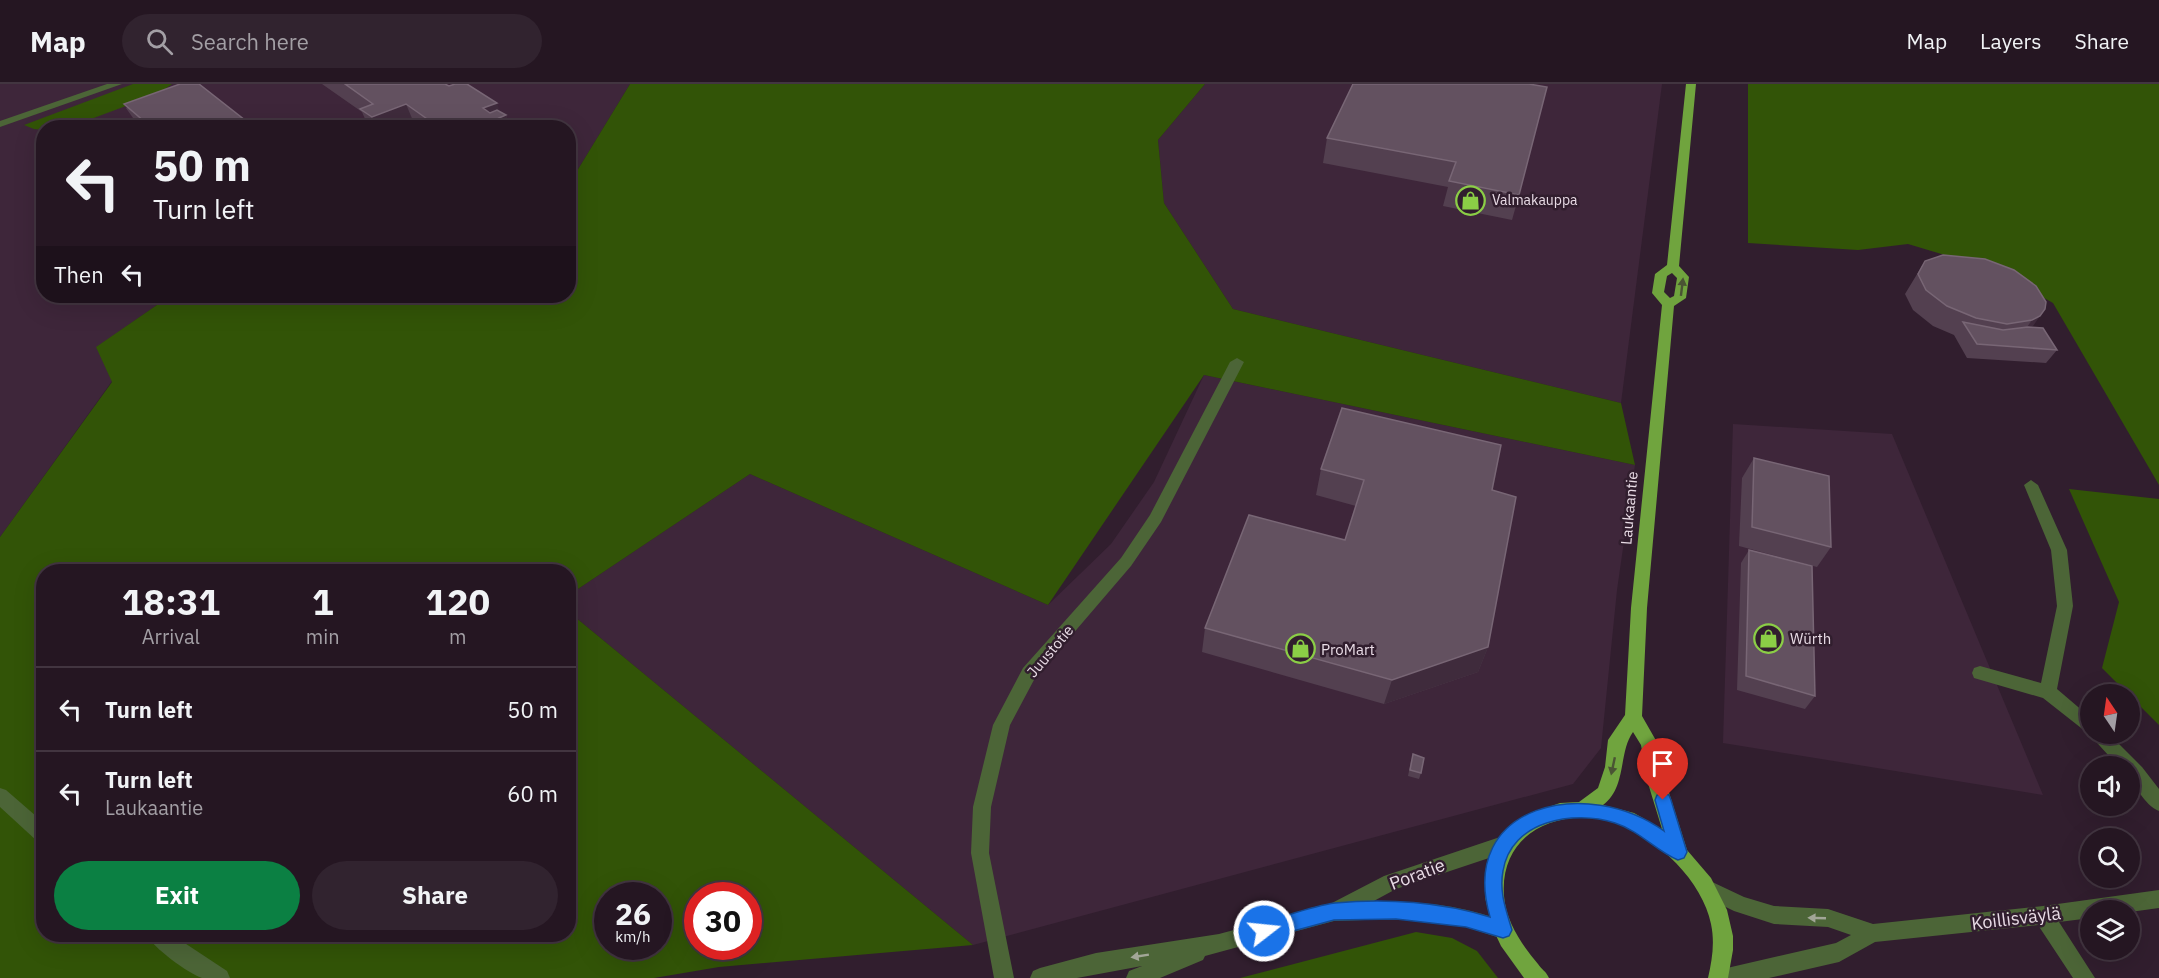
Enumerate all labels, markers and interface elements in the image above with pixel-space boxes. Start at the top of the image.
search box [122,14,542,68]
text: Map [30,23,86,60]
icon: search [143,25,176,58]
text: Search here [191,27,309,56]
text: Map [1907,27,1947,55]
text: Layers [1980,27,2042,55]
text: Share [2075,27,2129,55]
text: 50 m [153,138,251,193]
icon: left [54,144,132,222]
shop icon: Valmakauppa [1455,184,1487,216]
text: Turn left [153,191,254,226]
place label: Valmakauppa [1492,191,1578,209]
icon: left [116,258,149,291]
text: Then [54,260,104,289]
one-way arrow [1677,278,1686,297]
street label: Laukaantie [1616,470,1642,546]
text: 18:31 [122,578,220,625]
text: 1 [312,578,334,625]
text: 120 [425,578,490,625]
street label: Juustotie [1023,621,1077,681]
shop icon: Würth [1753,622,1785,654]
text: Arrival [142,623,200,650]
text: min [306,623,340,650]
text: m [449,623,467,650]
place label: Würth [1790,629,1831,648]
shop icon: ProMart [1284,633,1316,665]
place label: ProMart [1321,640,1375,659]
north arrow [2080,684,2140,744]
map controls [2080,684,2140,960]
icon: left [54,693,87,726]
text: Turn left [105,695,193,724]
text: 50 m [507,695,558,724]
pin [1637,738,1688,800]
icon: arrive [1646,747,1679,780]
button: sound [2080,756,2140,816]
one-way arrow [1608,757,1617,776]
text: Turn left [105,765,193,794]
icon: left [54,777,87,810]
text: 60 m [507,779,558,808]
text: Laukaantie [105,794,203,821]
button: search [2080,828,2140,888]
street label: Poratie [1386,853,1448,895]
button: Exit [54,861,300,930]
button: Share [312,861,558,930]
speed limit sign: 30 [684,882,762,960]
text: 26 [615,894,651,933]
position arrow [1232,899,1296,963]
button: layers [2080,900,2140,960]
street label: Koillisväylä [1970,901,2062,935]
one-way arrow [1807,913,1826,923]
text: km/h [615,927,651,946]
one-way arrow [1130,952,1149,961]

